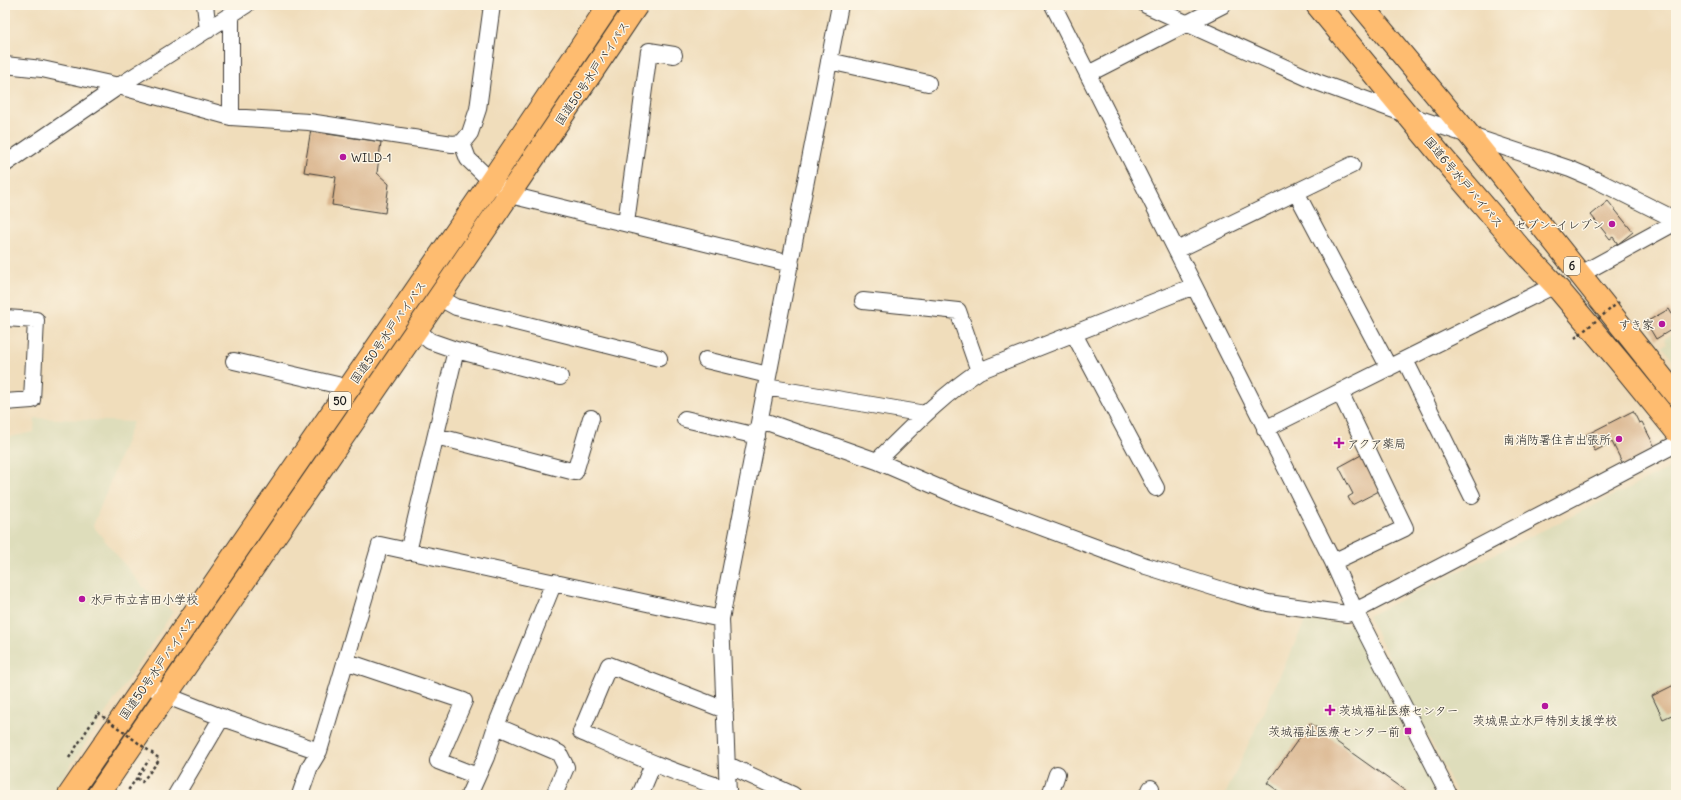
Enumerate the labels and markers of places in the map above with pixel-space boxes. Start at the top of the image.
place label: WILD-1 [351,150,392,165]
marker: WILD-1 [338,152,348,162]
place label: セブン-イレブン [1515,217,1604,232]
marker: セブン-イレブン [1607,219,1617,229]
place label: すき家 [1618,317,1654,332]
marker: すき家 [1657,319,1667,329]
place label: 南消防署住吉出張所 [1503,432,1611,447]
marker: 南消防署住吉出張所 [1614,434,1624,444]
place label: アクア薬局 [1347,436,1406,451]
marker: アクア薬局 [1334,438,1344,448]
place label: 水戸市立吉田小学校 [90,592,198,607]
marker: 水戸市立吉田小学校 [77,594,87,604]
marker: 茨城県立水戸特別支援学校 [1540,701,1550,711]
place label: 茨城福祉医療センター [1339,703,1459,718]
marker: 茨城福祉医療センター [1324,704,1336,716]
place label: 茨城県立水戸特別支援学校 [1473,713,1617,728]
place label: 茨城福祉医療センター前 [1268,724,1400,739]
marker: 茨城福祉医療センター前 [1403,726,1413,736]

